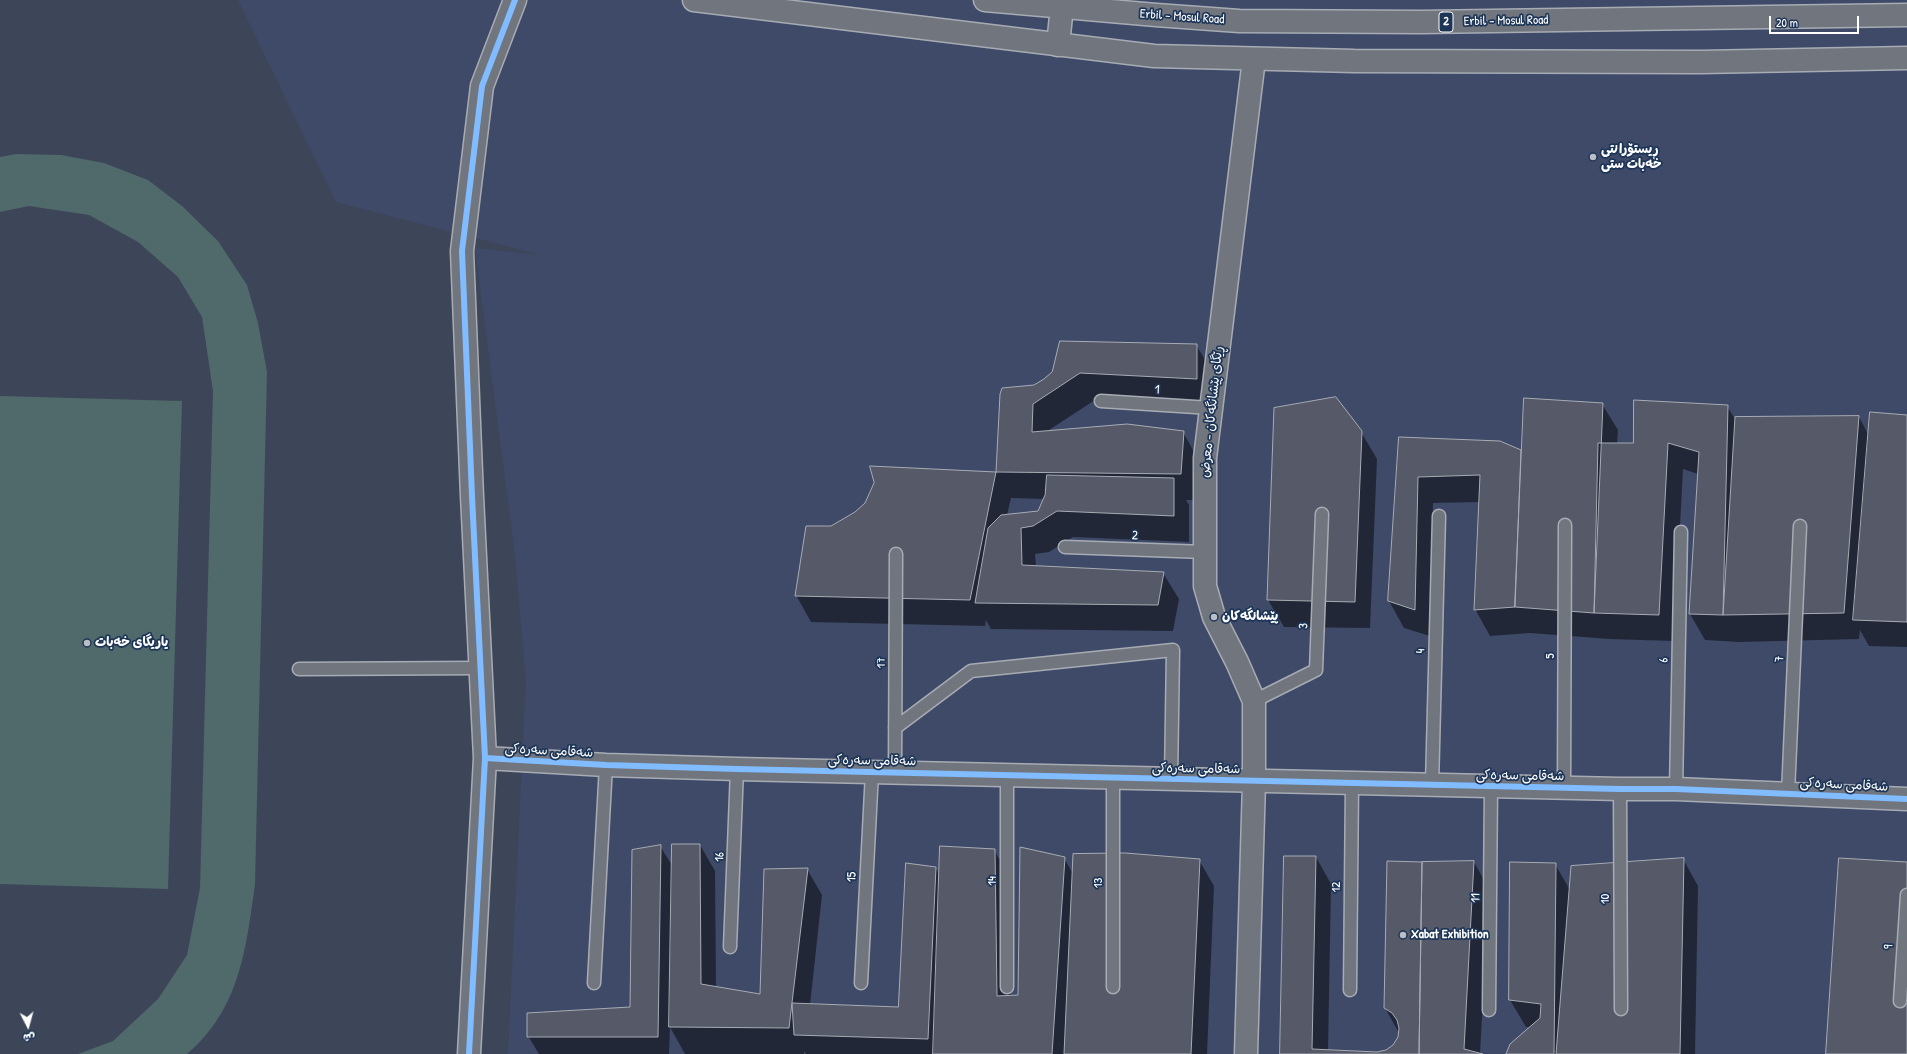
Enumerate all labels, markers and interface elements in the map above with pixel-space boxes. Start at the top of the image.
street label: Erbil - Mosul Road [1139,6,1225,28]
scale bar [1771,8,1861,34]
road number: 2 [1439,12,1453,32]
street label: Erbil - Mosul Road [1464,12,1548,30]
text: 20 m [1776,14,1798,31]
place label: ڕیستۆرانتی خەبات ستی [1601,142,1662,173]
marker: ڕیستۆرانتی خەبات ستی [1588,152,1598,162]
street label: ڕێگای پێشانگەکان - معرض [1197,346,1227,478]
street label: 1 [1154,382,1160,398]
street label: 2 [1132,528,1138,544]
place label: پێشانگەکان [1222,609,1278,625]
marker: پێشانگەکان [1209,612,1219,622]
street label: 3 [1296,623,1312,629]
place label: یاریگای خەبات [95,635,168,651]
marker: یاریگای خەبات [82,638,92,648]
street label: 4 [1413,648,1429,654]
street label: 5 [1543,653,1559,659]
street label: 7 [1772,655,1788,663]
street label: 17 [874,657,890,669]
street label: 6 [1656,657,1672,663]
street label: شەقامی سەرەکی [504,741,594,761]
street label: شەقامی سەرەکی [828,752,916,770]
street label: شەقامی سەرەکی [1152,760,1240,778]
street label: شەقامی سەرەکی [1476,767,1564,785]
street label: شەقامی سەرەکی [1799,775,1889,795]
street label: 16 [712,852,728,862]
street label: 15 [844,871,860,883]
street label: 14 [985,876,1001,886]
street label: 13 [1091,878,1107,888]
street label: 12 [1329,882,1345,892]
street label: 11 [1468,893,1484,903]
street label: 10 [1598,894,1614,904]
place label: Xabat Exhibition [1411,927,1489,943]
marker: Xabat Exhibition [1398,930,1408,940]
street label: 9 [1881,944,1897,950]
north arrow [8,1006,48,1046]
text: ش [23,1030,36,1046]

